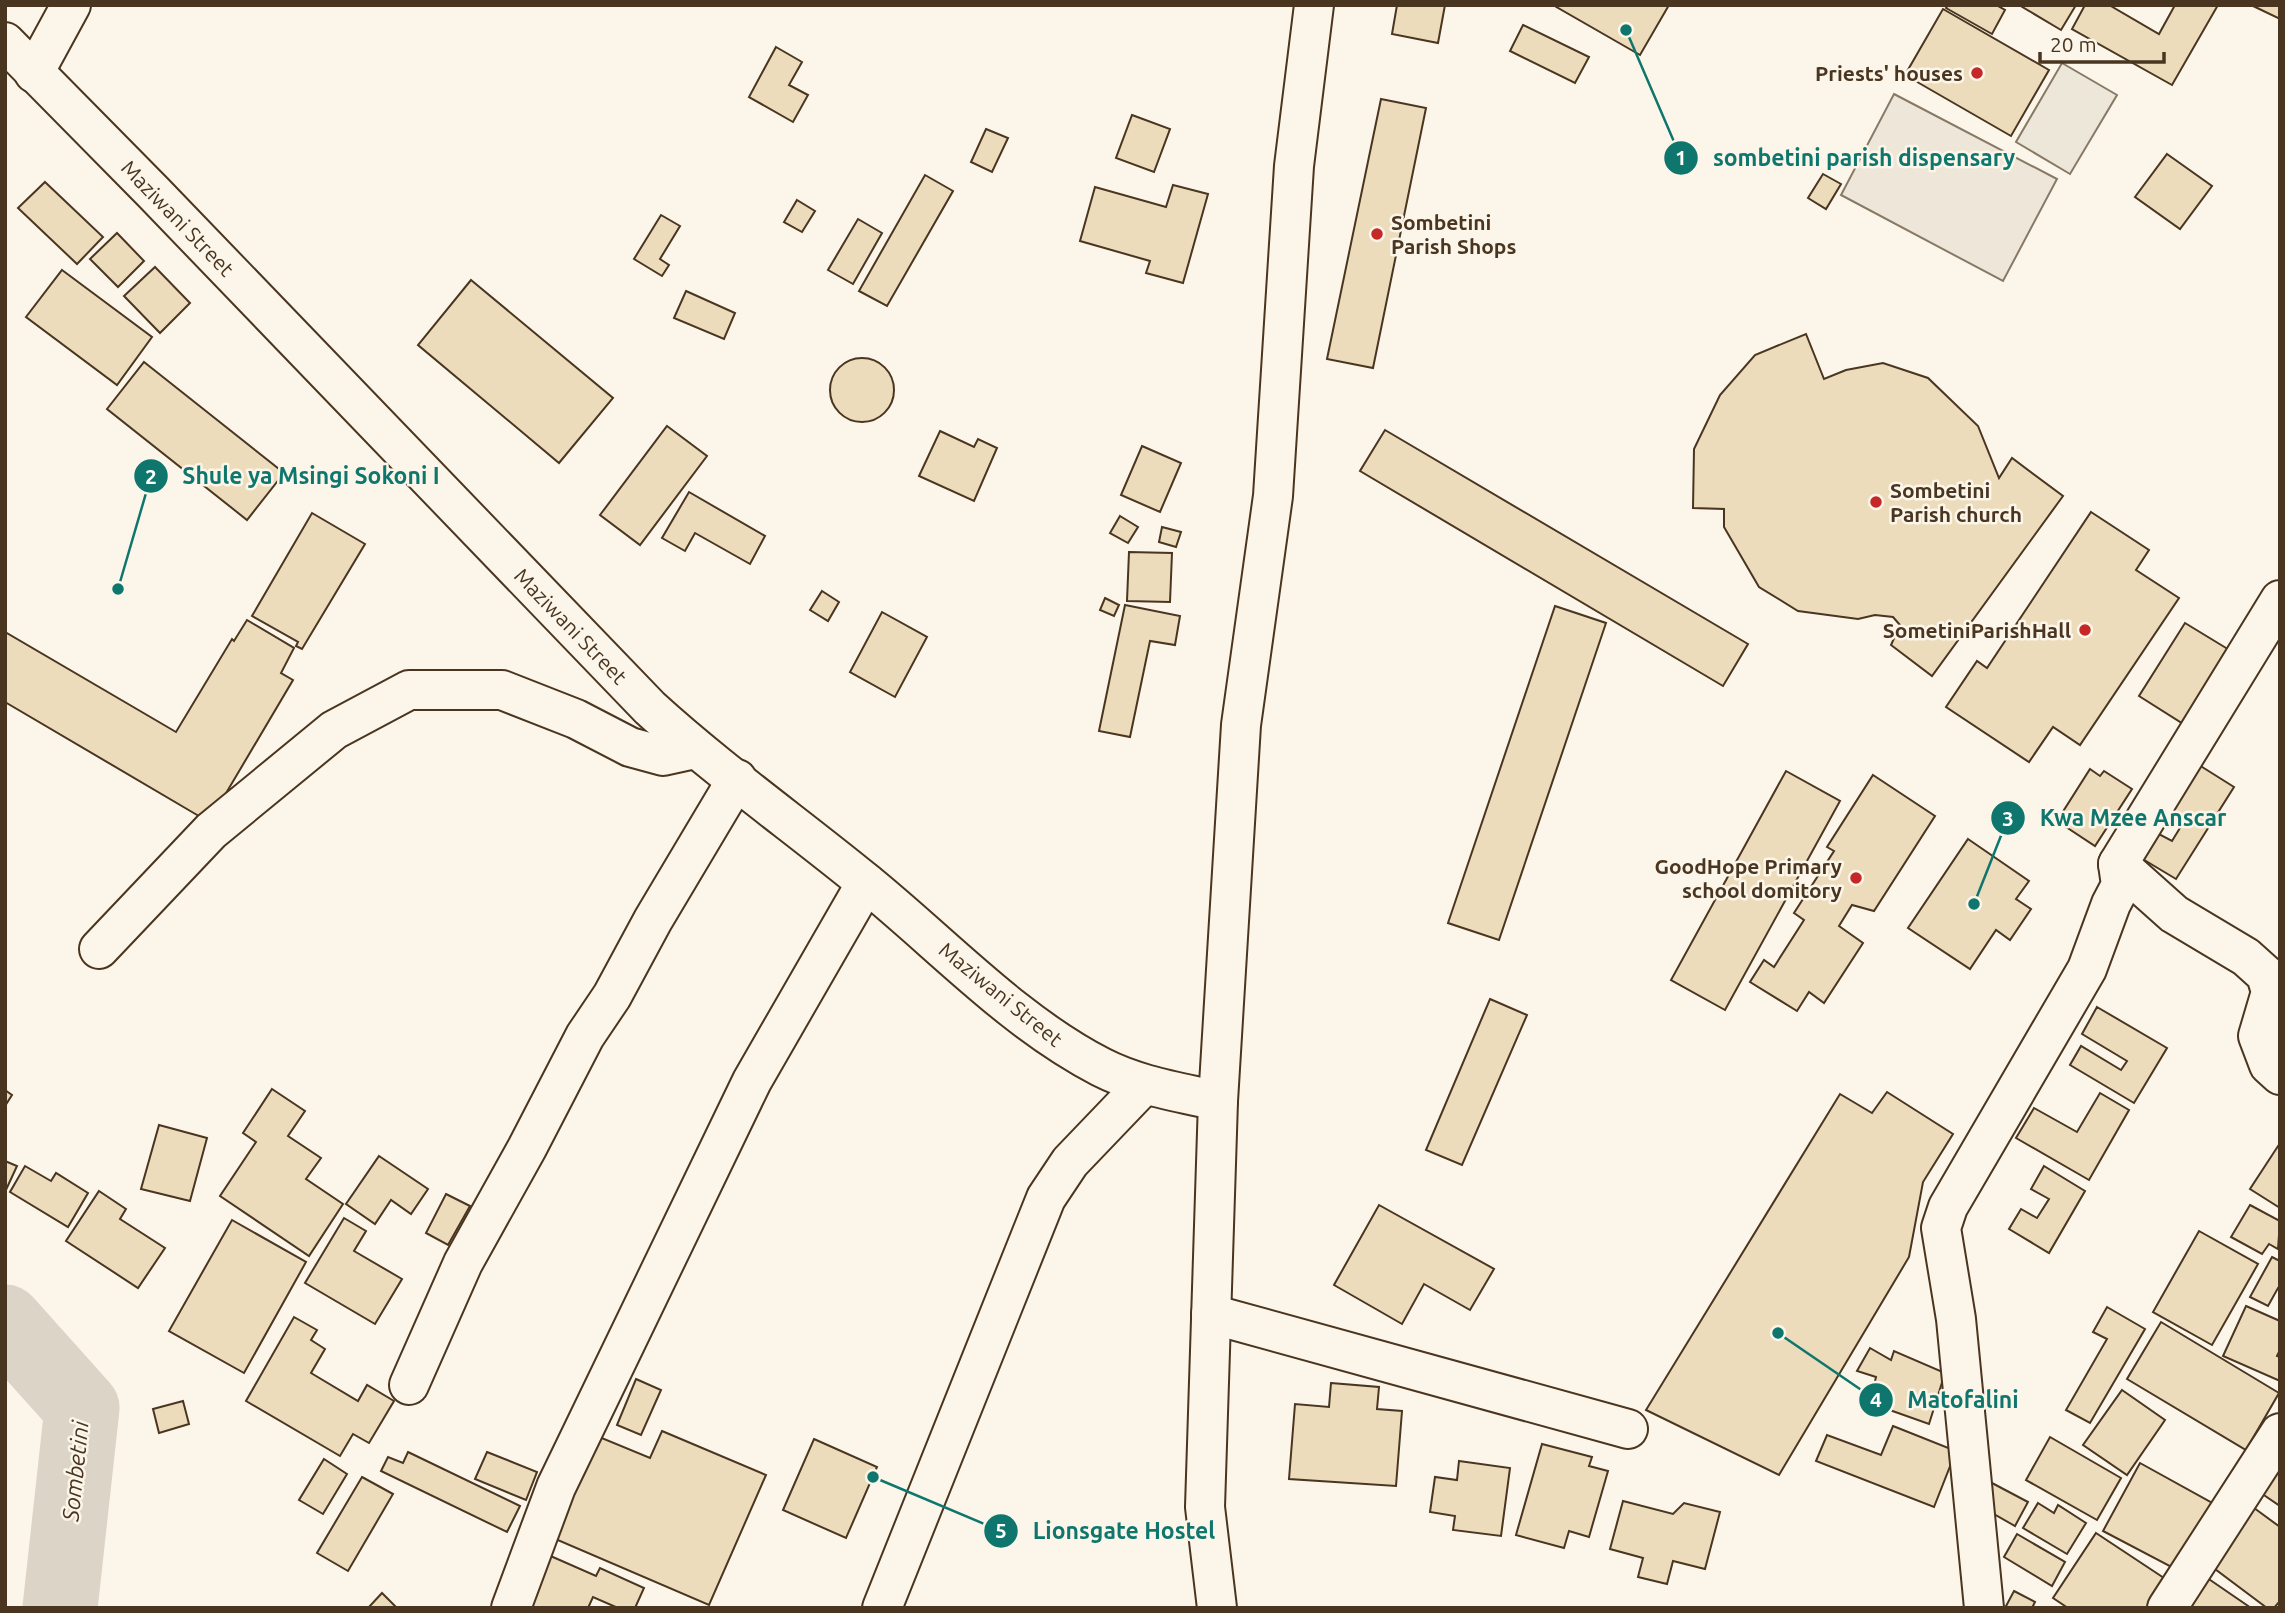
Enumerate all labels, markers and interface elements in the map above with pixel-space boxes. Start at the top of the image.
scale bar [2040,21,2164,65]
text: 20 m [2050,32,2097,56]
place label: Priests' houses [1815,61,1963,85]
marker: Priests' houses [1969,65,1985,81]
callout: sombetini parish dispensary [1663,136,2029,180]
text: 1 [1675,145,1687,169]
text: sombetini parish dispensary [1713,145,2015,170]
street label: Maziwani Street [117,155,239,281]
place label: Sombetini Parish Shops [1391,210,1516,258]
marker: Sombetini Parish Shops [1369,226,1385,242]
callout: Shule ya Msingi Sokoni I [134,454,454,498]
text: Shule ya Msingi Sokoni I [182,463,440,488]
text: 2 [145,464,157,488]
place label: Sombetini Parish church [1890,478,2022,526]
marker: Sombetini Parish church [1868,494,1884,510]
street label: Maziwani Street [510,563,632,689]
place label: SometiniParishHall [1883,618,2071,642]
marker: SometiniParishHall [2077,622,2093,638]
callout: Kwa Mzee Anscar [1990,796,2240,840]
text: Kwa Mzee Anscar [2040,805,2227,830]
text: 3 [2002,806,2014,830]
place label: GoodHope Primary school domitory [1654,854,1842,902]
marker: GoodHope Primary school domitory [1848,870,1864,886]
street label: Maziwani Street [935,937,1067,1051]
callout: Matofalini [1858,1378,2033,1422]
text: 4 [1870,1387,1882,1411]
text: Matofalini [1907,1387,2019,1412]
water label: Sombetini [57,1418,93,1523]
callout: Lionsgate Hostel [983,1509,1229,1553]
text: 5 [995,1518,1007,1542]
text: Lionsgate Hostel [1033,1518,1215,1543]

